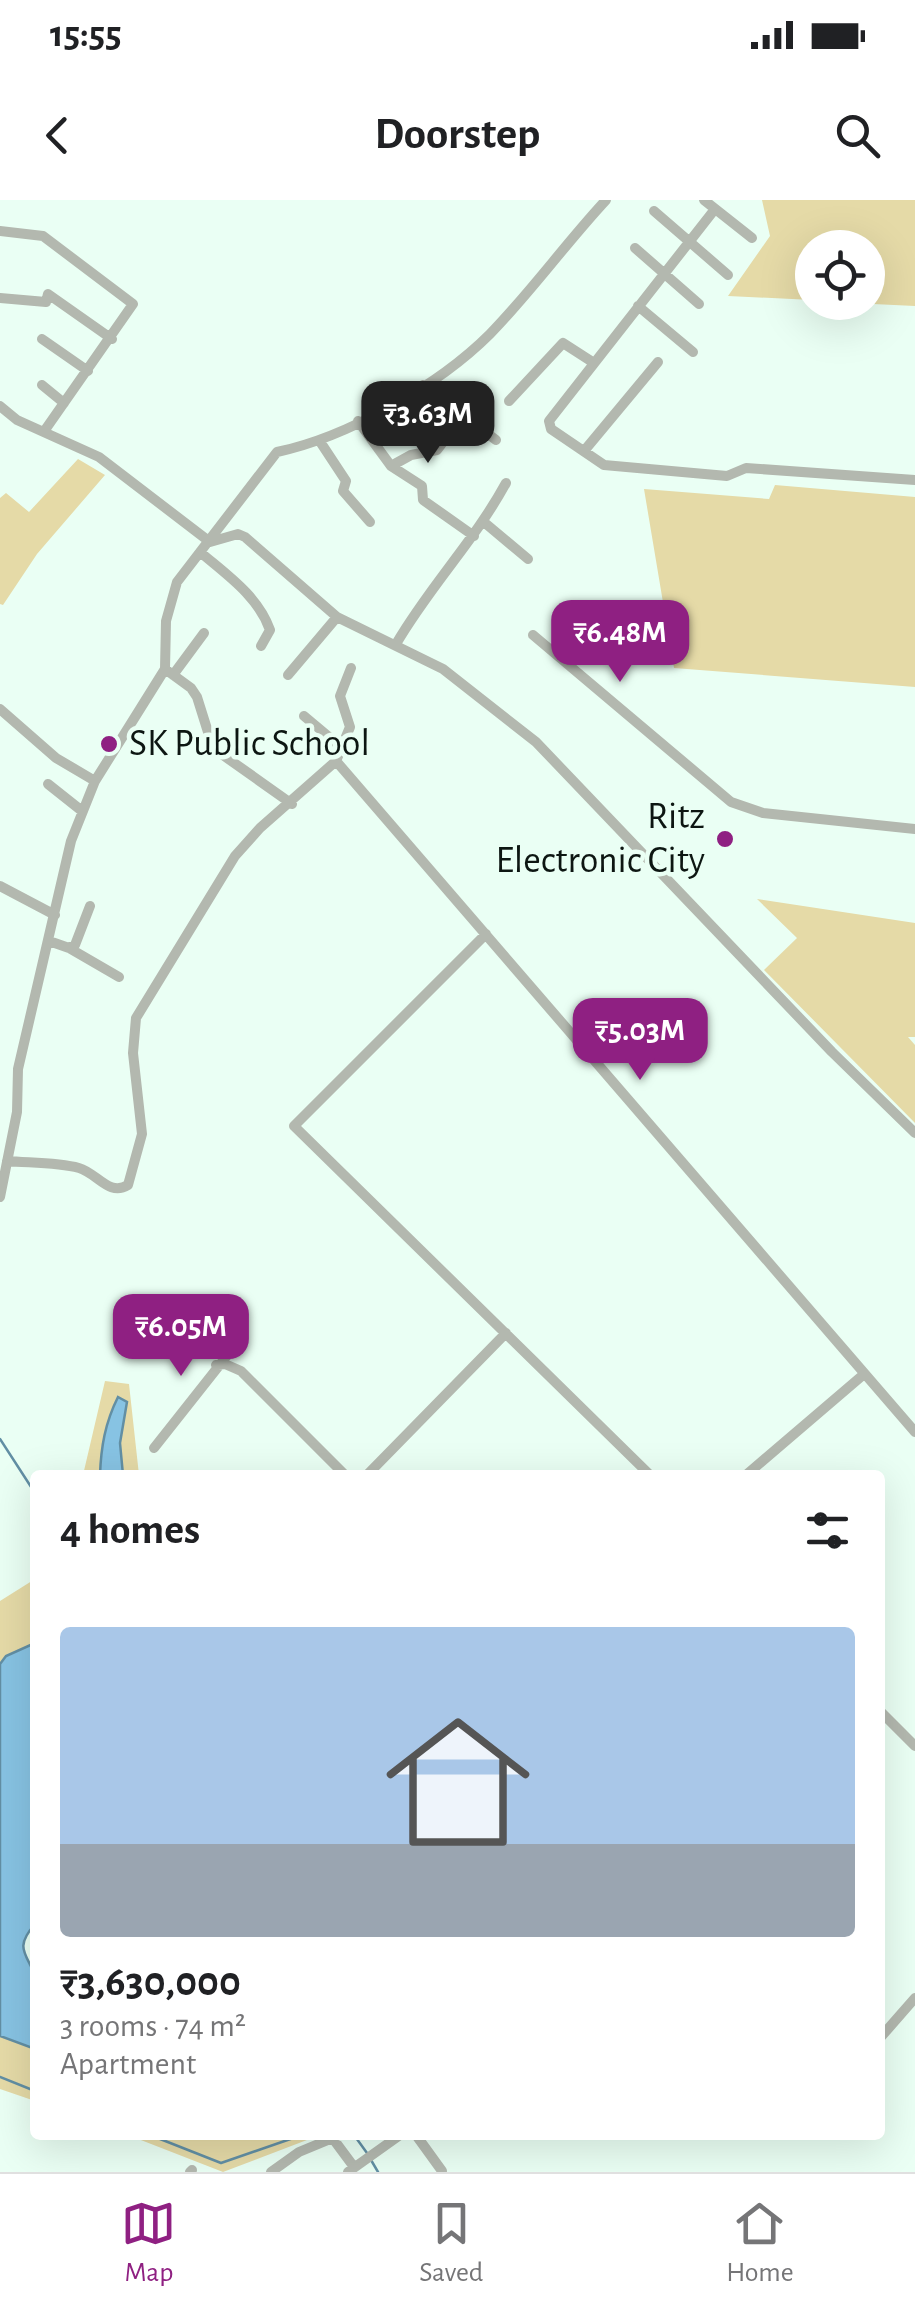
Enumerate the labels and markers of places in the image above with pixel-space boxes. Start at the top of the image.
pin: ₹3.63M [347,381,509,466]
pin: ₹6.48M [539,600,701,685]
place label: SK Public School [129,725,370,763]
marker: SK Public School [98,733,120,755]
place label: Ritz Electronic City [496,798,705,880]
marker: Ritz Electronic City [714,828,736,850]
pin: ₹5.03M [559,998,721,1083]
pin: ₹6.05M [100,1294,262,1379]

